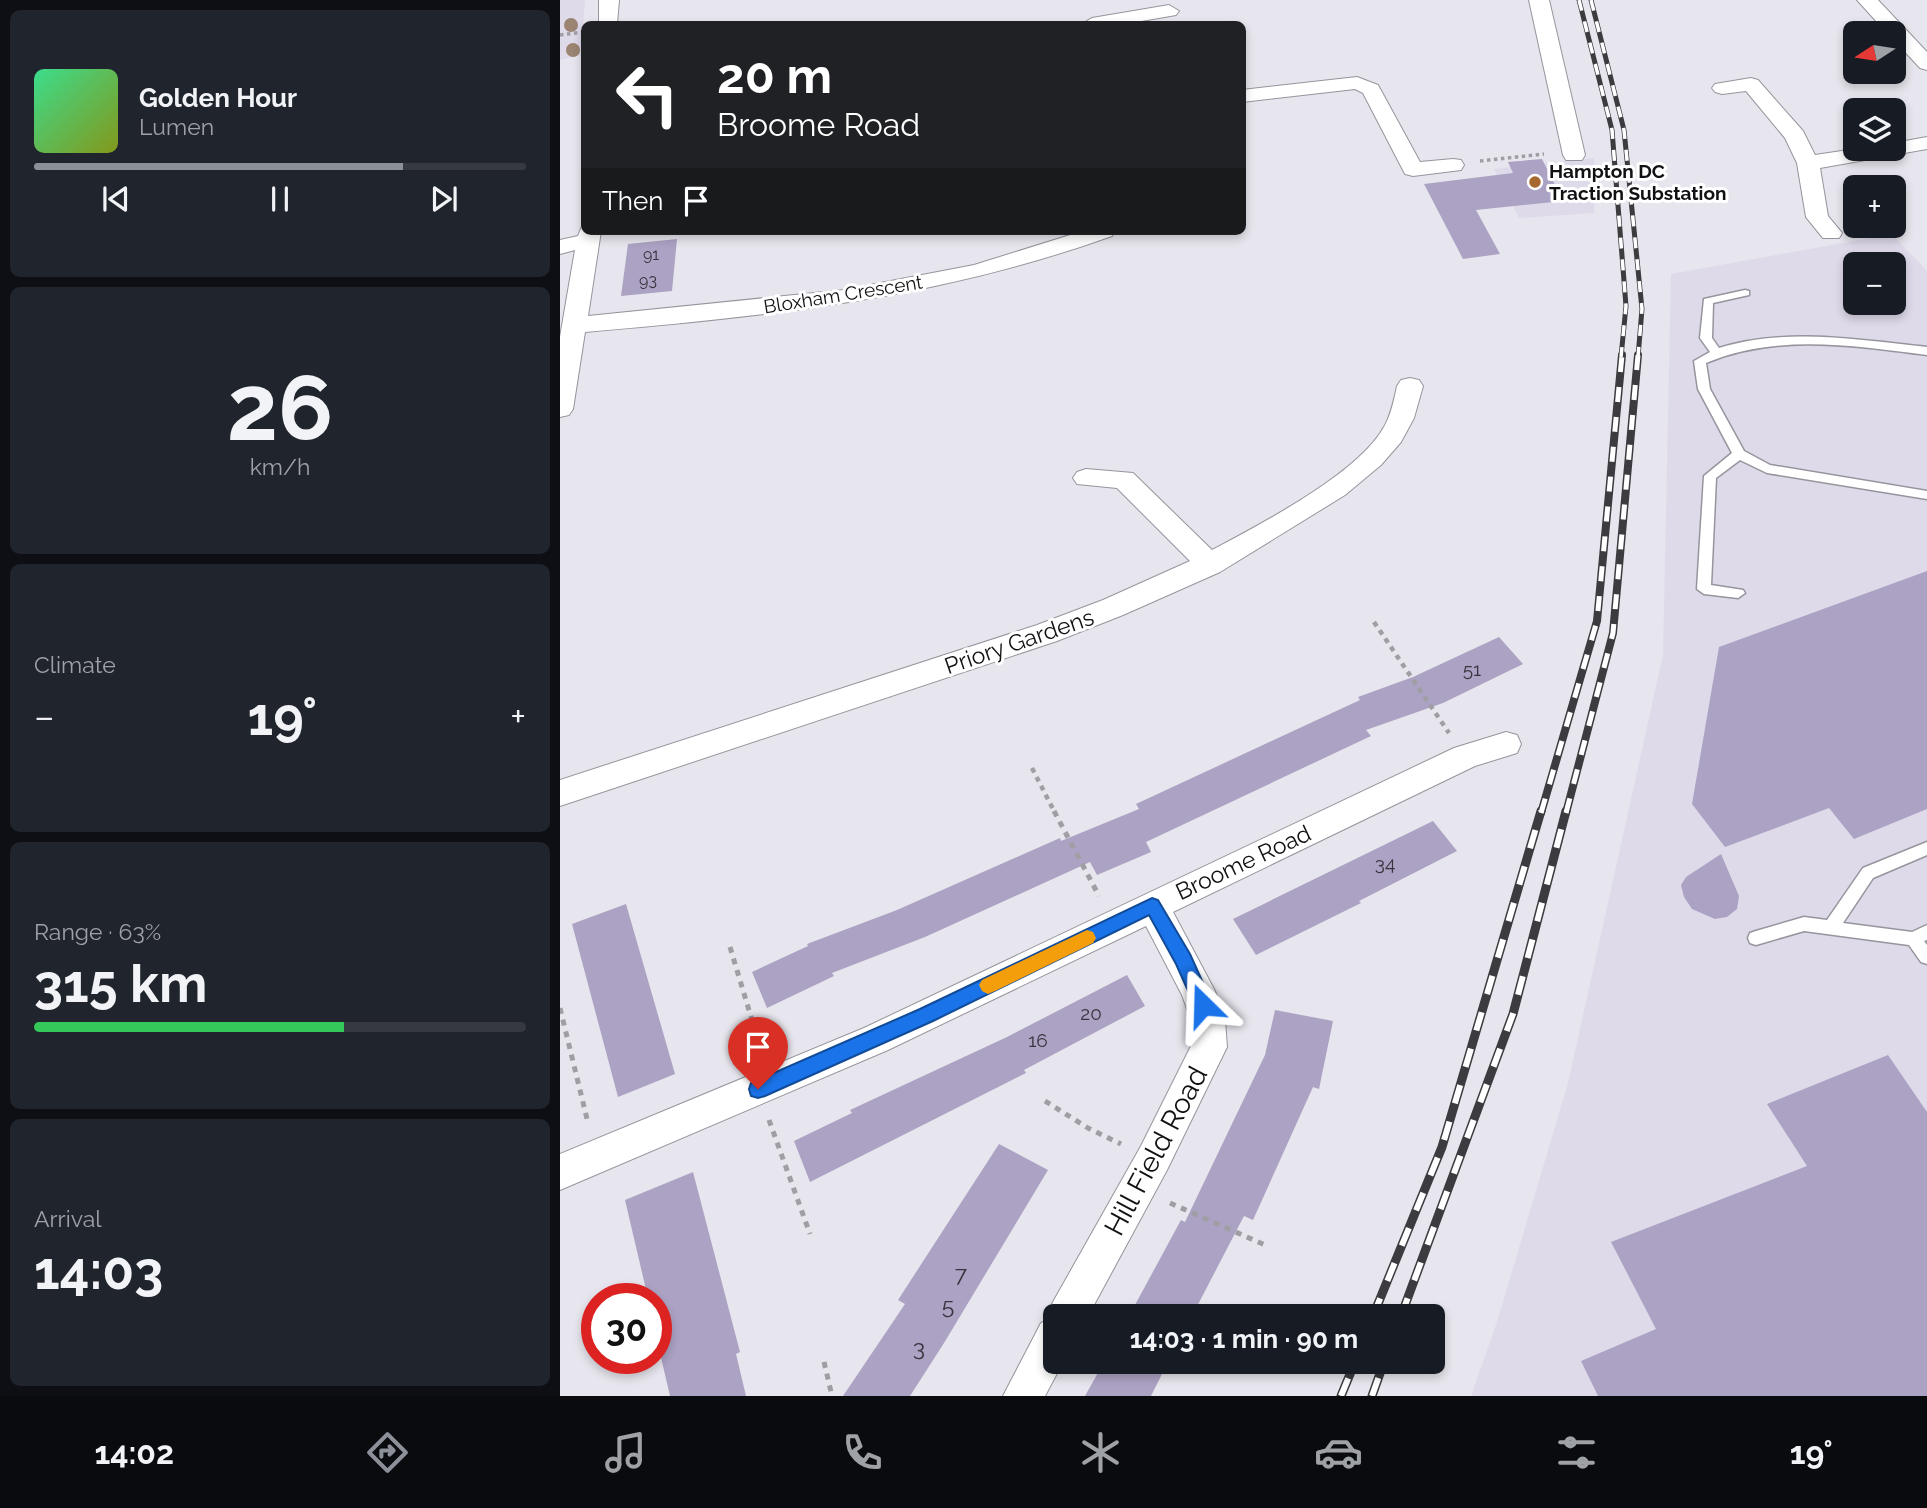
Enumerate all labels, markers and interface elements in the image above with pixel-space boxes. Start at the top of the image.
north arrow [1843,21,1906,84]
map controls [1843,21,1906,315]
text: 20 m [717,47,832,104]
icon: left [602,49,693,140]
text: Golden Hour [139,83,297,113]
button: layers [1843,98,1906,161]
text: Broome Road [717,106,920,143]
text: Lumen [139,113,214,140]
place label: Hampton DC Traction Substation [1549,160,1726,204]
marker: Hampton DC Traction Substation [1527,174,1543,190]
button: + [1843,175,1906,238]
icon: previous [97,180,135,218]
icon: pause [261,180,299,218]
icon: next [425,180,463,218]
icon: arrive [677,182,715,220]
text: Then [602,186,663,216]
house number: 91 [643,245,659,264]
button: − [1843,252,1906,315]
street label: Bloxham Crescent [762,270,925,317]
house number: 93 [639,271,657,290]
text: 26 [227,354,333,461]
text: km/h [250,453,310,480]
street label: Priory Gardens [941,603,1097,679]
text: Climate [34,651,116,678]
house number: 51 [1463,658,1481,680]
text: 19° [248,686,317,747]
text: − [34,694,54,739]
text: + [510,694,526,739]
street label: Broome Road [1171,819,1315,905]
house number: 34 [1375,852,1395,874]
text: Range · 63% [34,918,161,945]
text: 315 km [34,953,207,1014]
position arrow [1166,968,1240,1042]
house number: 20 [1080,1002,1102,1024]
pin [728,1017,788,1089]
icon: arrive [739,1028,777,1066]
house number: 16 [1028,1029,1048,1051]
street label: Hill Field Road [1098,1061,1214,1241]
text: Arrival [34,1205,101,1232]
text: 14:03 [34,1240,163,1301]
house number: 7 [955,1260,968,1287]
speed limit sign: 30 [581,1283,672,1374]
house number: 5 [942,1292,954,1319]
text: 14:03 · 1 min · 90 m [1130,1324,1358,1354]
house number: 3 [913,1334,925,1361]
icon: directions [363,1428,412,1477]
icon: music [601,1428,650,1477]
icon: phone [838,1428,887,1477]
icon: climate [1076,1428,1125,1477]
icon: car [1314,1428,1363,1477]
icon: filters [1552,1428,1601,1477]
text: 14:02 [94,1434,174,1471]
text: 19° [1790,1434,1833,1471]

